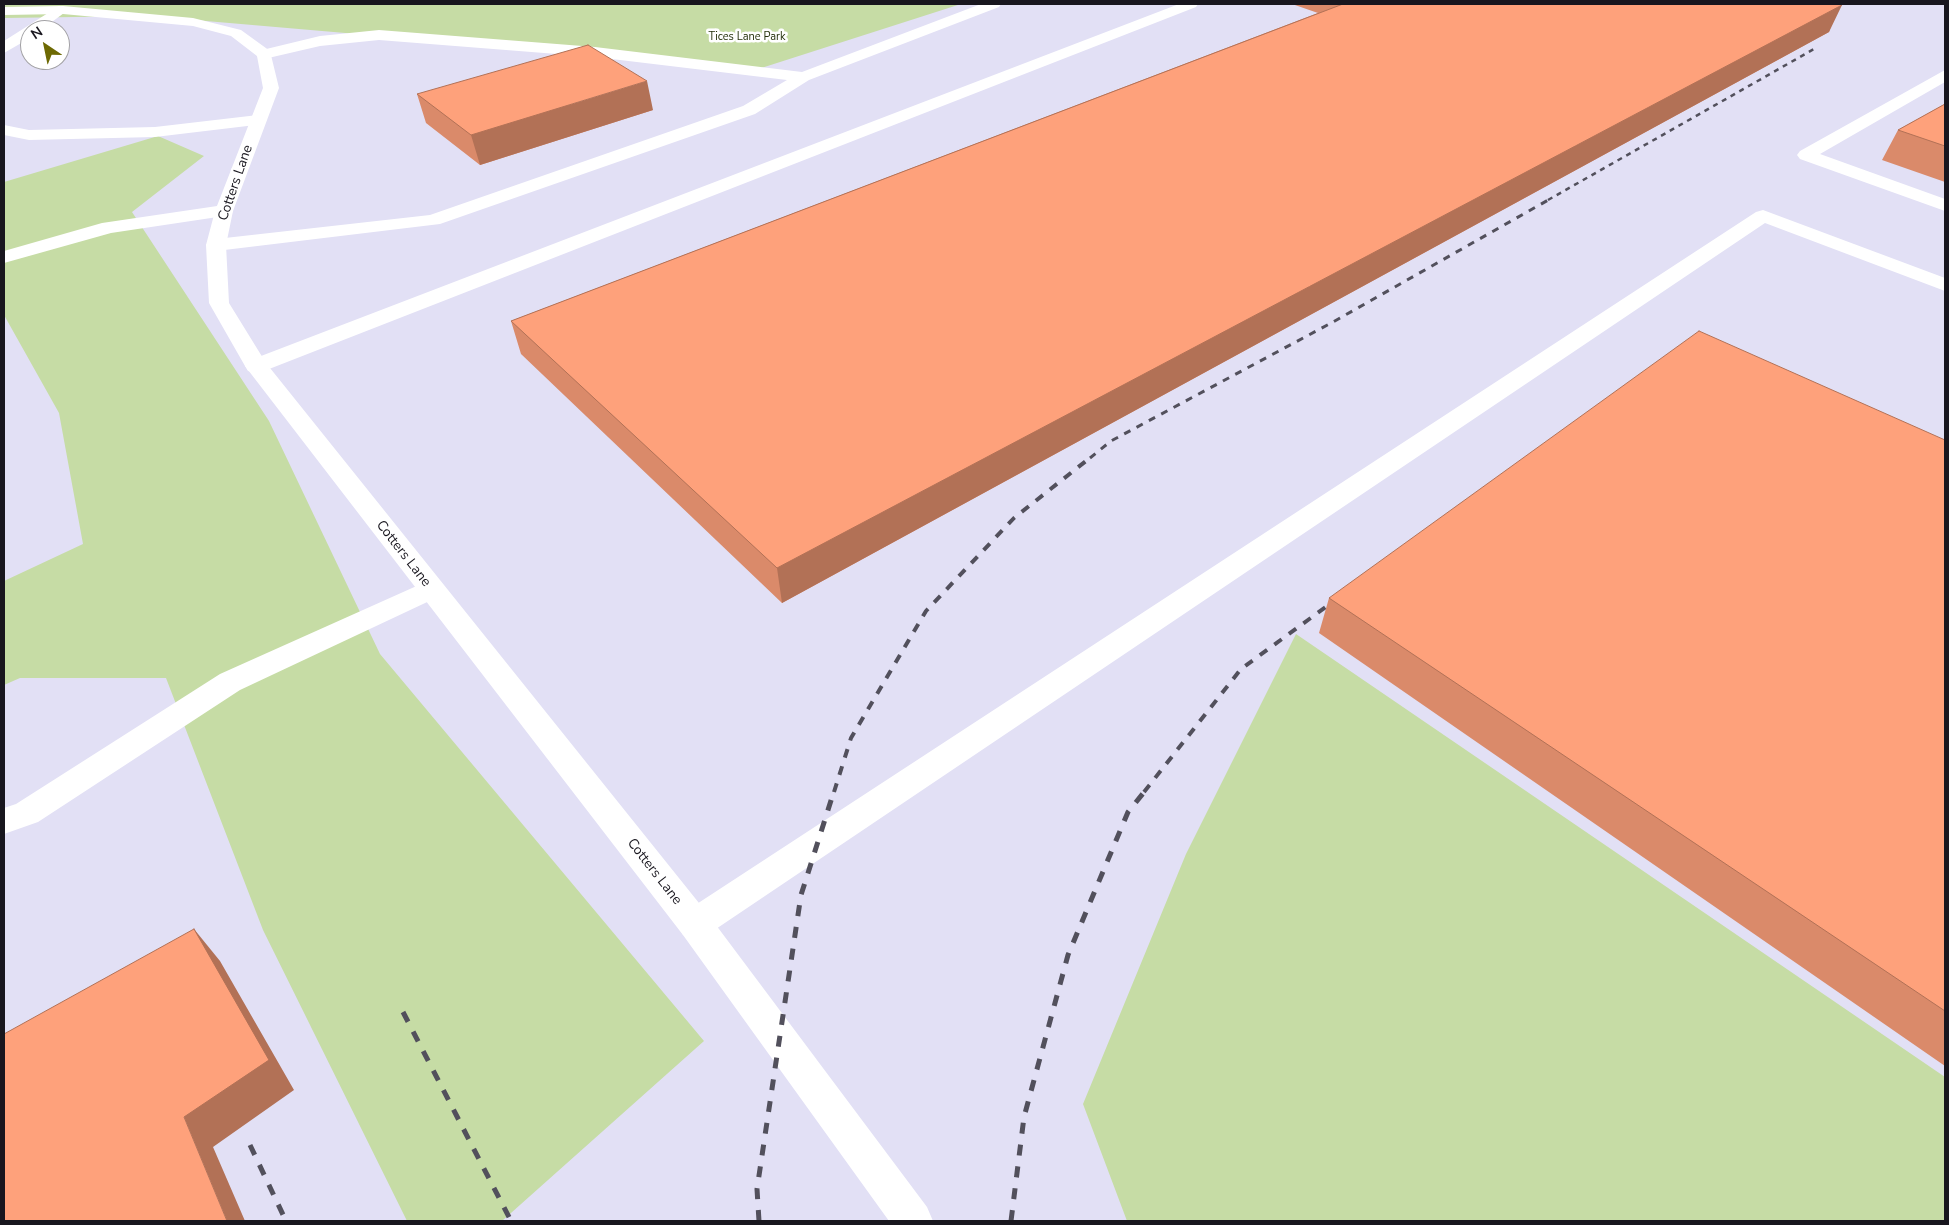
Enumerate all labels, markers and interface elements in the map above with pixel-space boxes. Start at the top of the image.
north arrow [20,20,70,70]
text: N [27,22,47,44]
park label: Tices Lane Park [709,30,785,44]
street label: Cotters Lane [215,143,257,223]
street label: Cotters Lane [372,518,434,590]
street label: Cotters Lane [623,836,685,908]

